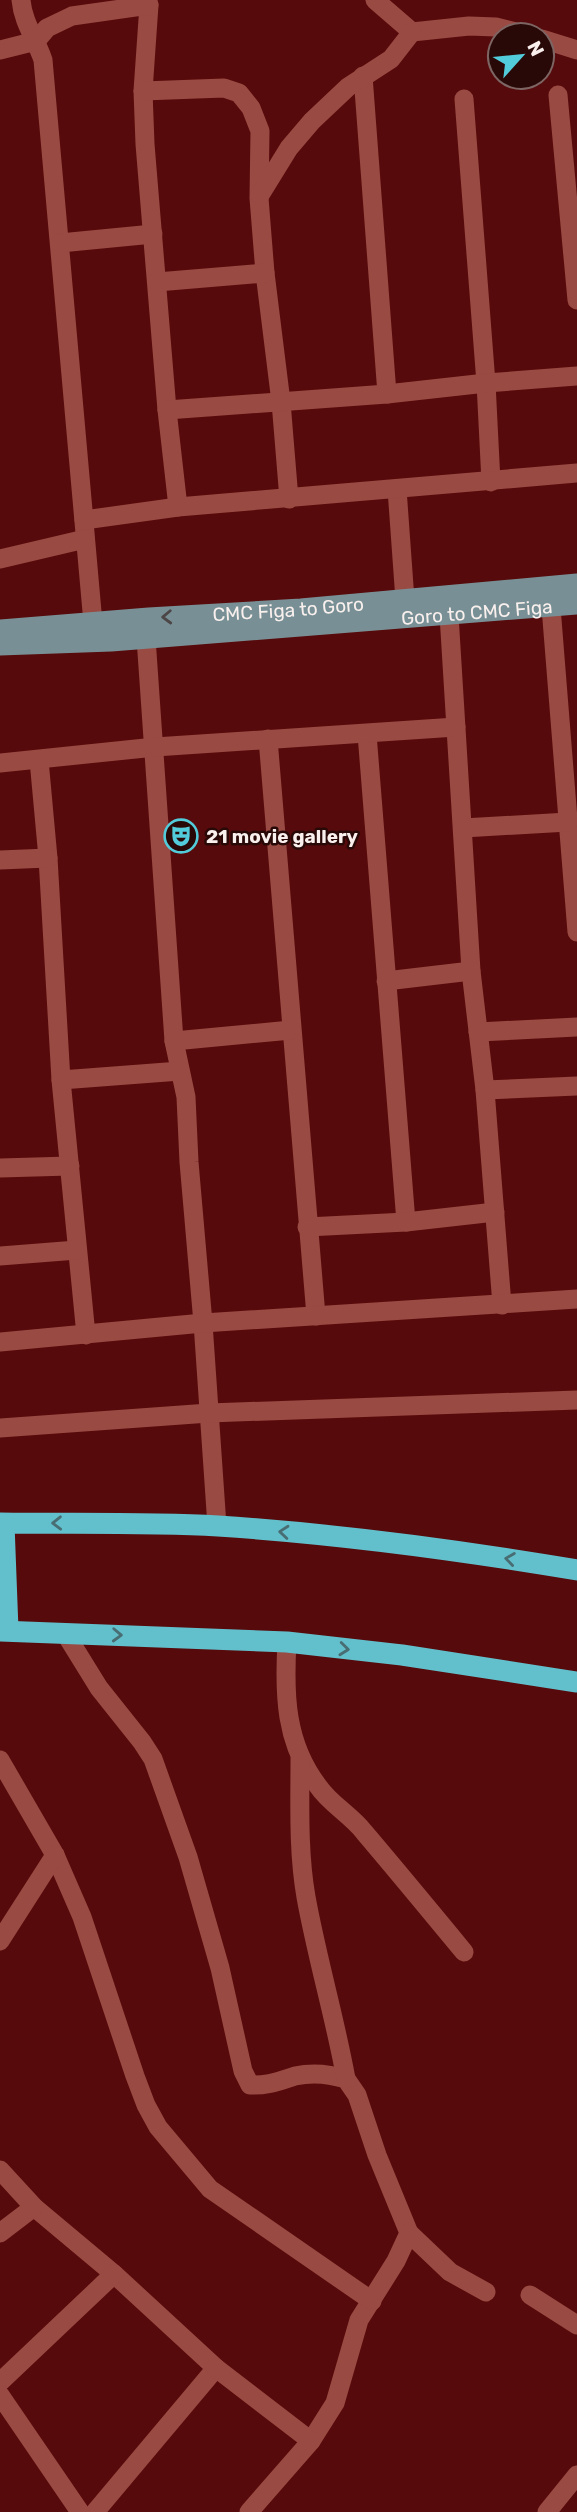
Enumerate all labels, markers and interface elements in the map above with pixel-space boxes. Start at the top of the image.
north arrow [486,21,556,91]
text: N [522,37,549,60]
street label: CMC Figa to Goro [212,592,365,626]
street label: Goro to CMC Figa [400,594,553,629]
one-way arrow [161,610,172,625]
theatre icon: 21 movie gallery [162,817,200,855]
place label: 21 movie gallery [206,825,359,848]
one-way arrow [51,1515,61,1531]
one-way arrow [278,1525,289,1540]
one-way arrow [504,1552,516,1567]
one-way arrow [112,1628,123,1643]
one-way arrow [338,1641,350,1656]

